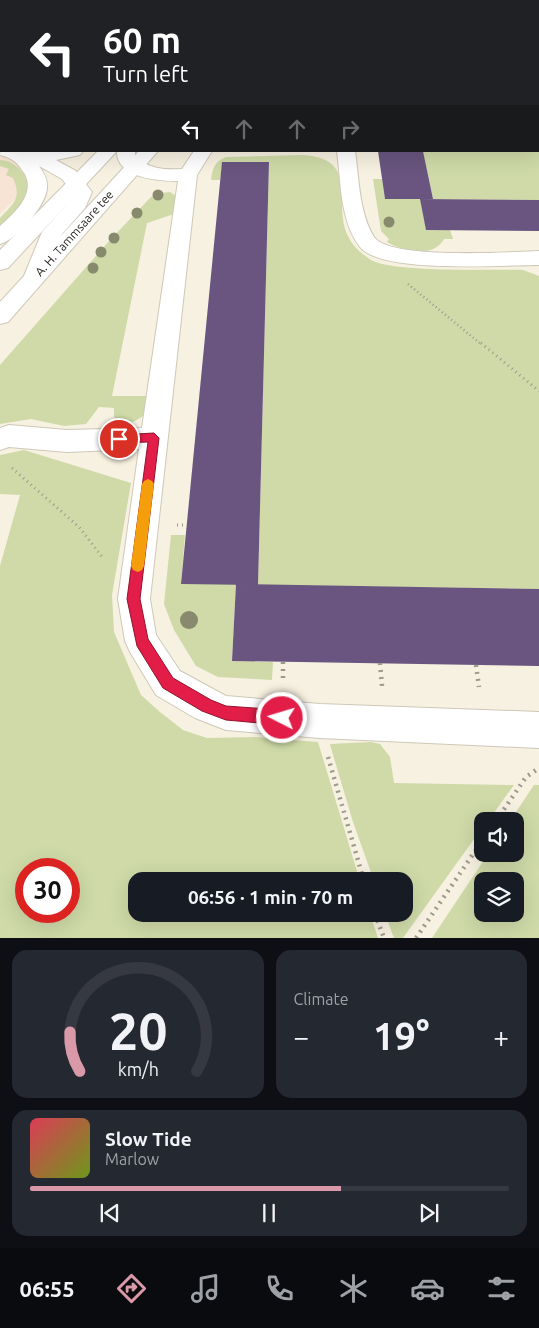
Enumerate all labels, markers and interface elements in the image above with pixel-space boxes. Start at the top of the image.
icon: left [20,20,85,85]
text: 60 m [103,20,181,60]
text: Turn left [103,61,188,86]
icon: left [177,115,205,143]
icon: ahead [230,115,258,143]
icon: ahead [283,115,311,143]
icon: right [336,115,364,143]
street label: A. H. Tammsaare tee [32,188,116,278]
pin [98,418,140,460]
icon: arrive [105,425,133,453]
position arrow [255,691,307,743]
map controls [474,812,524,922]
button: sound [474,812,524,862]
speed limit sign: 30 [15,858,80,923]
button: layers [474,872,524,922]
text: 06:56 · 1 min · 70 m [188,886,353,908]
text: Climate [294,990,349,1008]
text: 20 [108,1002,167,1060]
text: 19° [373,1015,429,1057]
text: − [294,1021,309,1052]
text: + [493,1021,509,1052]
text: km/h [117,1059,158,1079]
text: Slow Tide [105,1128,192,1150]
text: Marlow [105,1150,159,1168]
icon: previous [96,1199,124,1227]
icon: pause [255,1199,283,1227]
icon: next [415,1199,443,1227]
icon: directions [114,1271,149,1306]
icon: music [188,1271,223,1306]
icon: phone [262,1271,297,1306]
icon: climate [336,1271,371,1306]
icon: car [410,1271,445,1306]
icon: filters [484,1271,519,1306]
text: 06:55 [20,1276,75,1301]

